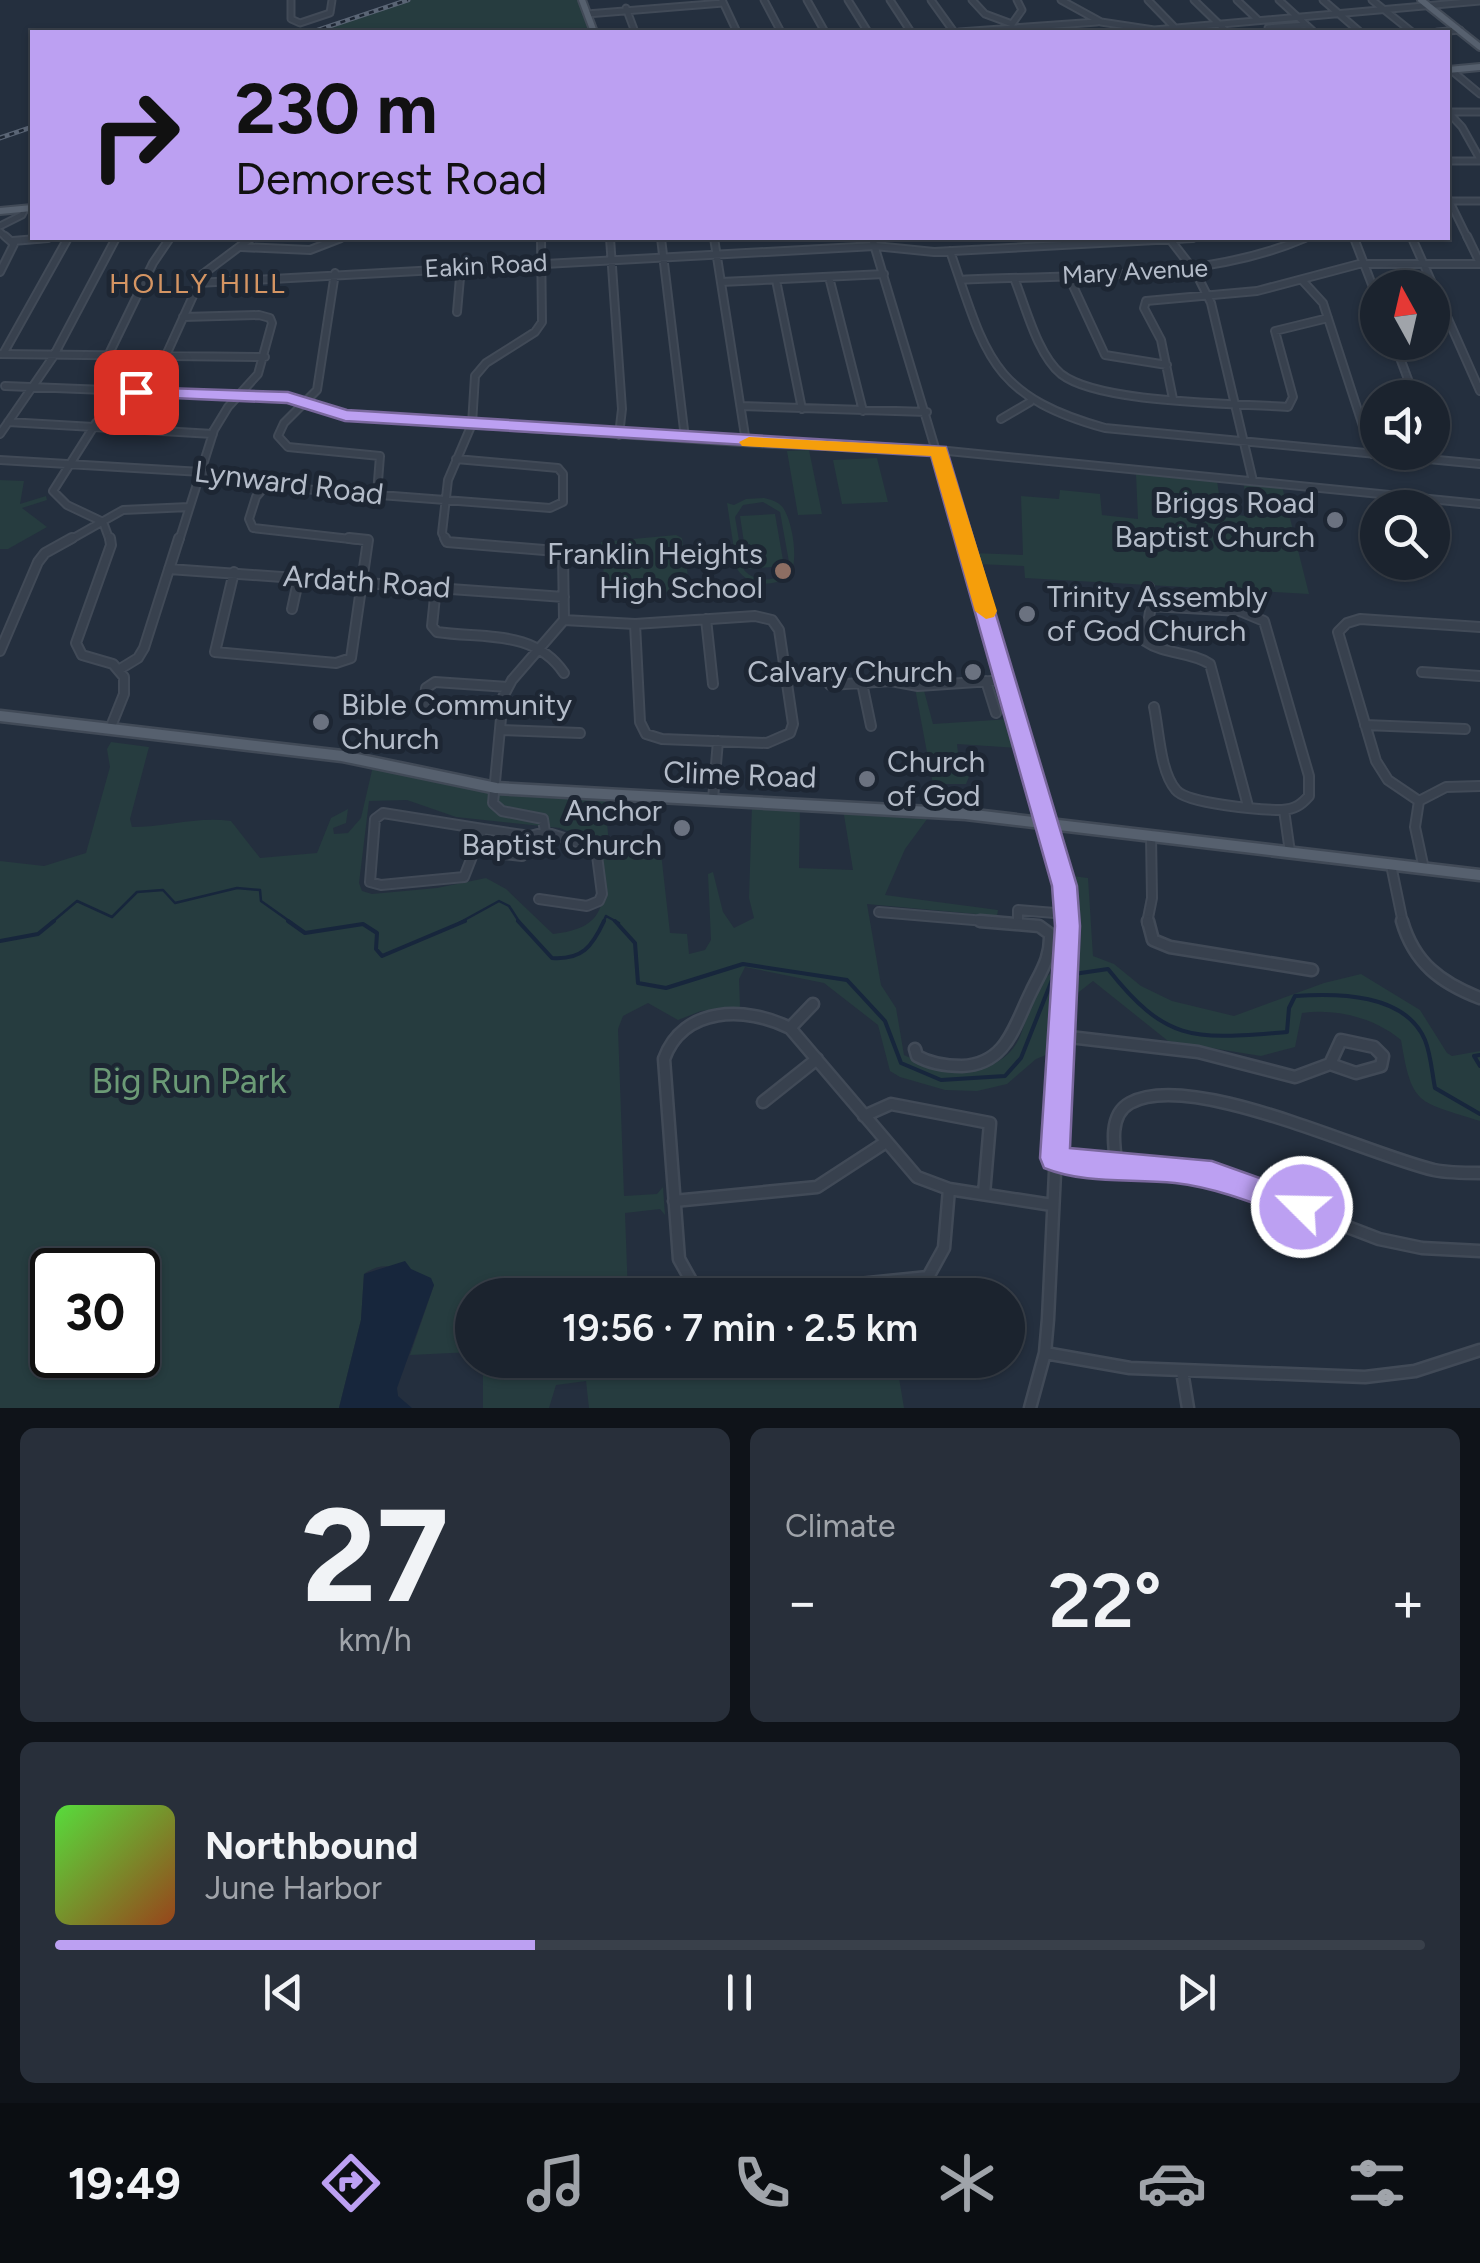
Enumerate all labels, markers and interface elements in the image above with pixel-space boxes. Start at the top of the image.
text: 230 m [235,66,438,151]
icon: right [70,70,200,200]
text: Demorest Road [235,151,547,205]
street label: Eakin Road [424,247,548,283]
street label: Mary Avenue [1061,252,1209,290]
district label: HOLLY HILL [109,266,287,300]
north arrow [1360,270,1450,360]
map controls [1360,270,1450,580]
pin [94,350,179,435]
icon: arrive [109,365,164,420]
button: sound [1360,380,1450,470]
street label: Lynward Road [192,453,386,512]
place label: Briggs Road Baptist Church [1114,484,1315,555]
button: search [1360,490,1450,580]
marker: Briggs Road Baptist Church [1324,509,1346,531]
place label: Franklin Heights High School [547,535,763,606]
street label: Ardath Road [282,557,452,606]
marker: Franklin Heights High School [772,560,794,582]
place label: Trinity Assembly of God Church [1047,578,1268,649]
marker: Trinity Assembly of God Church [1016,603,1038,625]
place label: Calvary Church [747,653,953,690]
marker: Calvary Church [962,661,984,683]
place label: Bible Community Church [341,686,572,757]
marker: Bible Community Church [310,711,332,733]
place label: Church of God [887,743,985,814]
street label: Clime Road [663,753,817,796]
marker: Church of God [856,768,878,790]
place label: Anchor Baptist Church [461,792,662,863]
marker: Anchor Baptist Church [671,817,693,839]
park label: Big Run Park [92,1060,286,1102]
position arrow [1250,1155,1354,1259]
speed limit sign: 30 [30,1248,160,1378]
text: 19:56 · 7 min · 2.5 km [562,1305,918,1351]
text: 27 [301,1478,449,1634]
text: Climate [785,1507,896,1545]
text: 22° [1048,1556,1162,1646]
text: − [785,1569,819,1635]
text: + [1391,1569,1425,1635]
text: km/h [338,1621,412,1659]
text: Northbound [205,1823,418,1869]
text: June Harbor [205,1869,382,1907]
icon: previous [256,1965,311,2020]
icon: pause [712,1965,767,2020]
icon: next [1169,1965,1224,2020]
icon: directions [316,2148,386,2218]
icon: music [521,2148,591,2218]
icon: phone [727,2148,797,2218]
icon: climate [932,2148,1002,2218]
icon: car [1137,2148,1207,2218]
icon: filters [1342,2148,1412,2218]
text: 19:49 [68,2156,181,2210]

